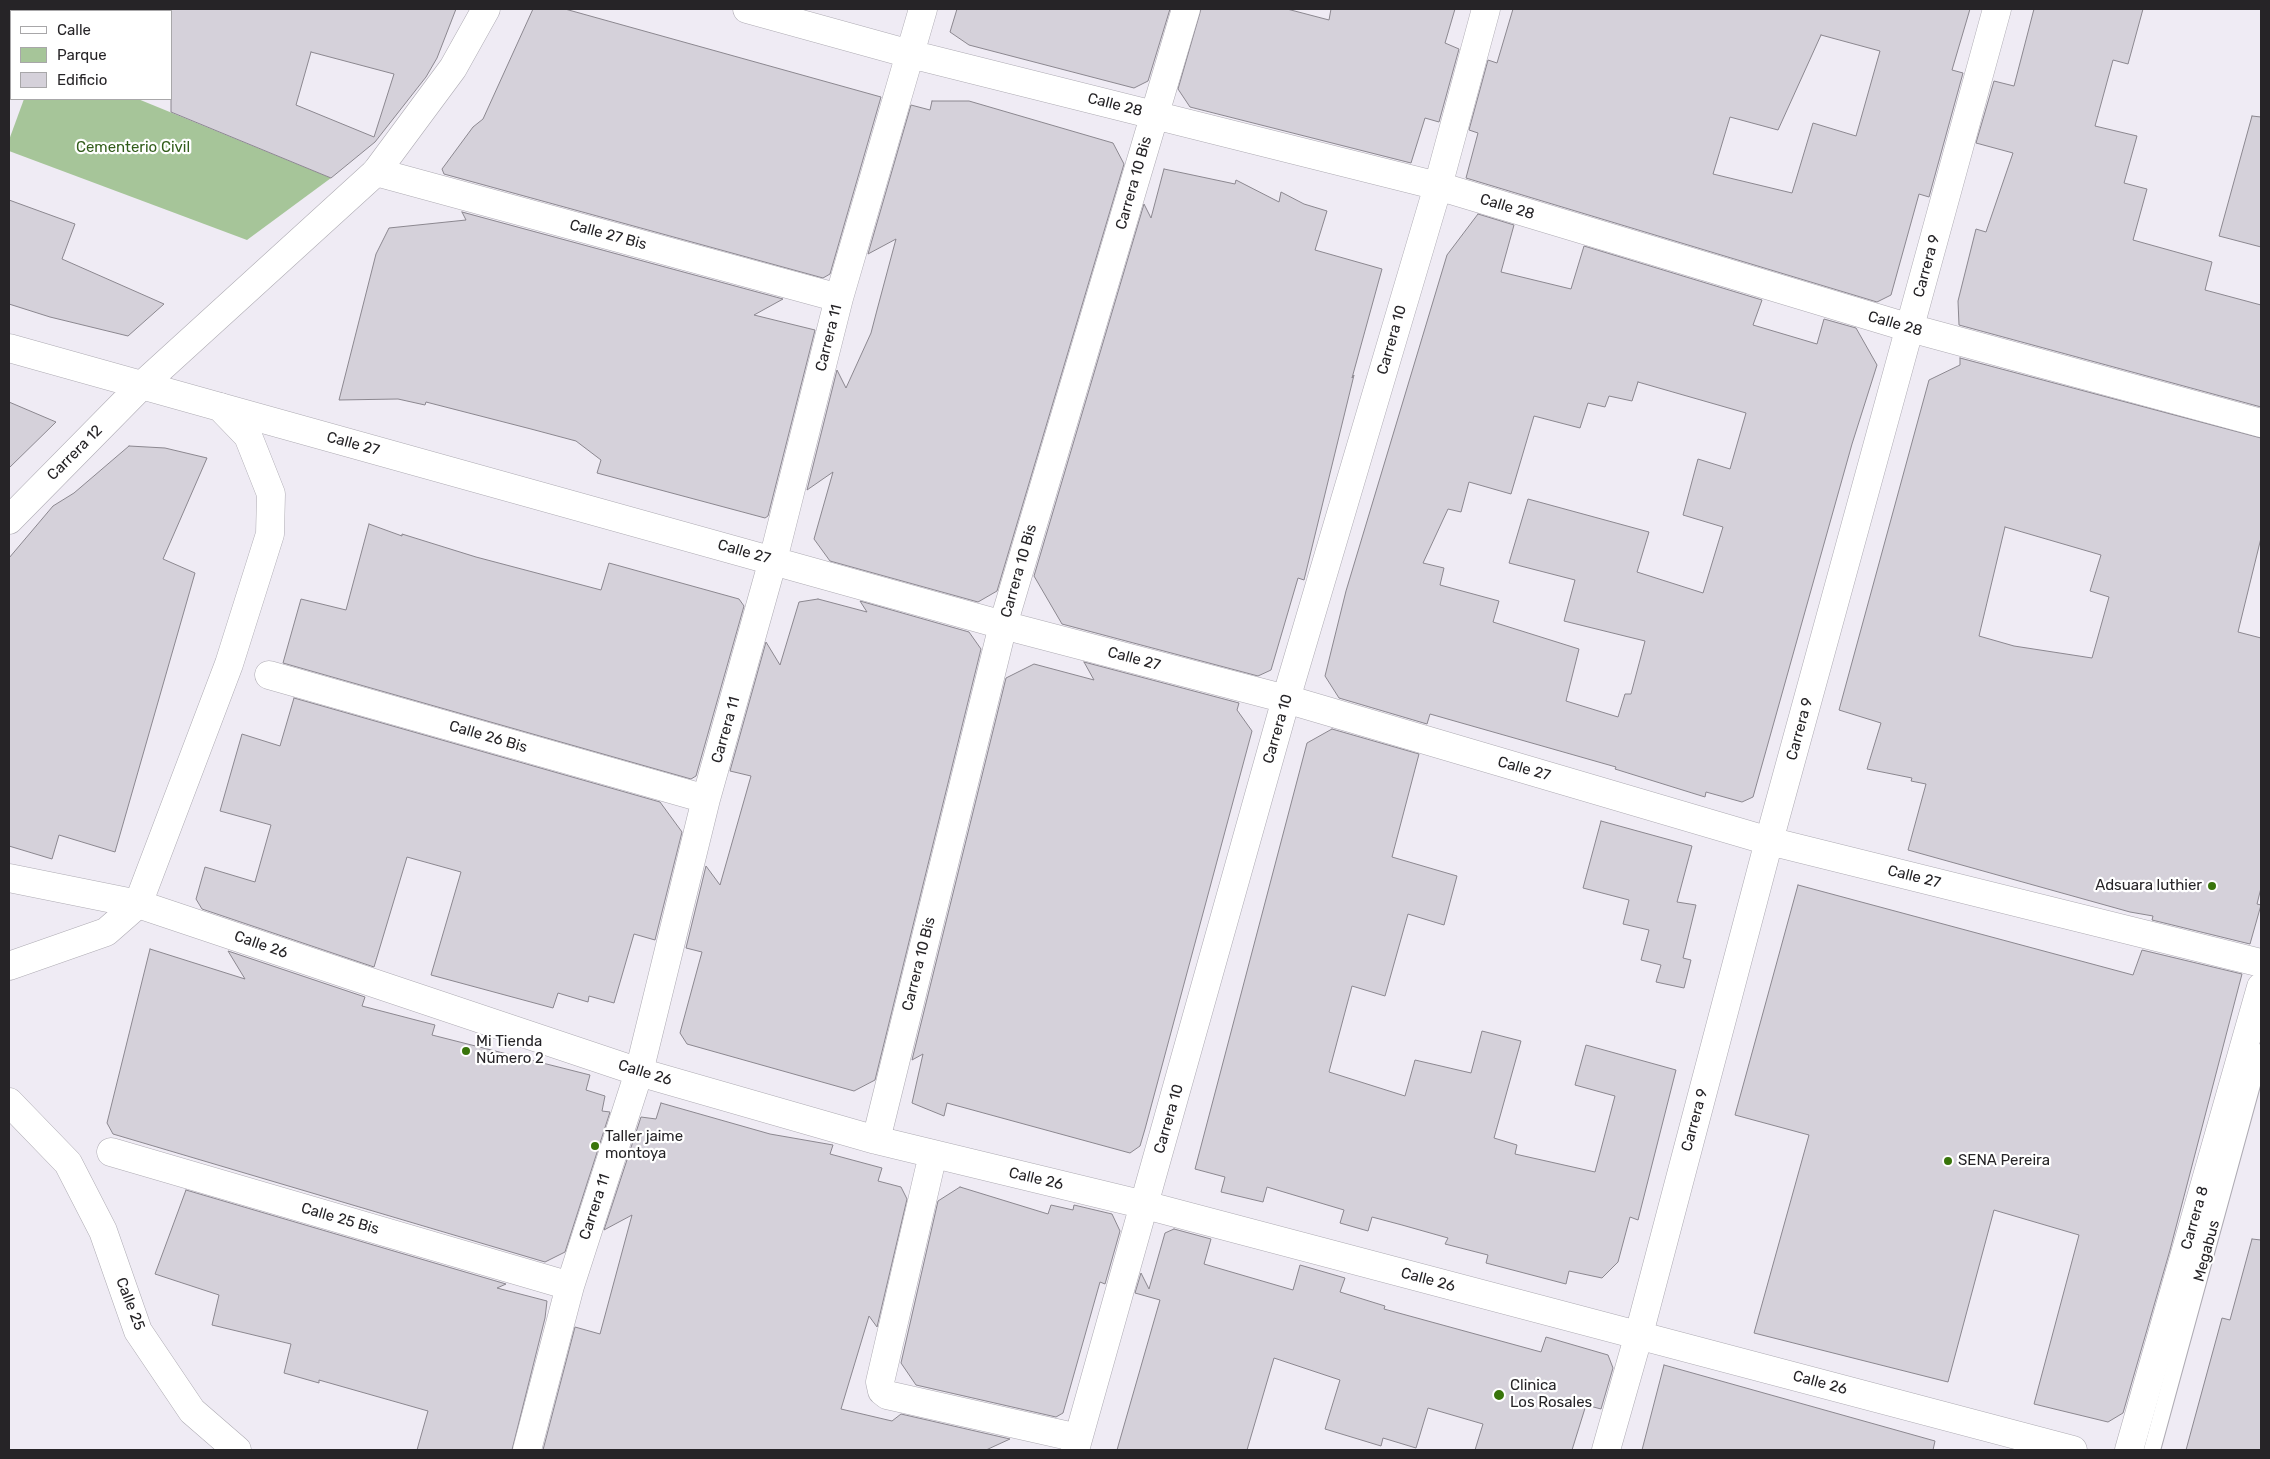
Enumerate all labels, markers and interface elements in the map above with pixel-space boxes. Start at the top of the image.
legend [10,10,172,100]
text: Calle [57,21,91,39]
text: Parque [57,46,107,64]
text: Edificio [57,71,107,89]
street label: Calle 28 [1086,89,1144,121]
street label: Carrera 10 Bis [1112,134,1156,232]
park label: Cementerio Civil [76,139,190,157]
street label: Calle 28 [1478,190,1536,224]
street label: Calle 27 Bis [567,216,649,254]
street label: Carrera 9 [1910,233,1944,299]
street label: Carrera 11 [812,303,846,373]
street label: Carrera 10 [1374,303,1410,377]
street label: Calle 28 [1866,308,1924,340]
street label: Carrera 12 [44,422,106,484]
street label: Calle 27 [325,428,381,460]
street label: Carrera 10 Bis [997,522,1041,620]
street label: Calle 27 [716,536,772,568]
street label: Calle 27 [1106,643,1162,675]
street label: Carrera 10 [1260,692,1296,766]
street label: Carrera 11 [708,695,744,765]
street label: Carrera 9 [1783,696,1817,762]
street label: Calle 26 Bis [447,717,529,757]
street label: Calle 27 [1496,753,1552,785]
street label: Calle 27 [1886,862,1942,892]
place label: Adsuara luthier [2095,877,2202,895]
marker: Adsuara luthier [2206,880,2218,892]
street label: Carrera 10 Bis [899,915,939,1013]
street label: Calle 26 [232,927,290,963]
place label: Mi Tienda Número 2 [476,1033,544,1068]
marker: Mi Tienda Número 2 [460,1045,472,1057]
street label: Calle 26 [616,1056,674,1090]
street label: Carrera 10 [1151,1082,1187,1156]
street label: Carrera 9 [1678,1087,1712,1153]
place label: Taller jaime montoya [605,1128,683,1163]
marker: Taller jaime montoya [589,1140,601,1152]
place label: SENA Pereira [1958,1152,2050,1170]
marker: SENA Pereira [1942,1155,1954,1167]
street label: Calle 26 [1007,1164,1065,1194]
street label: Carrera 11 [576,1172,614,1242]
street label: Carrera 8 [2177,1184,2213,1252]
street label: Calle 25 Bis [299,1199,381,1239]
street label: Megabus [2190,1218,2224,1284]
street label: Calle 26 [1399,1264,1457,1296]
street label: Calle 25 [112,1275,148,1333]
street label: Calle 26 [1791,1367,1849,1399]
place label: Clinica Los Rosales [1510,1377,1592,1412]
marker: Clinica Los Rosales [1492,1388,1506,1402]

